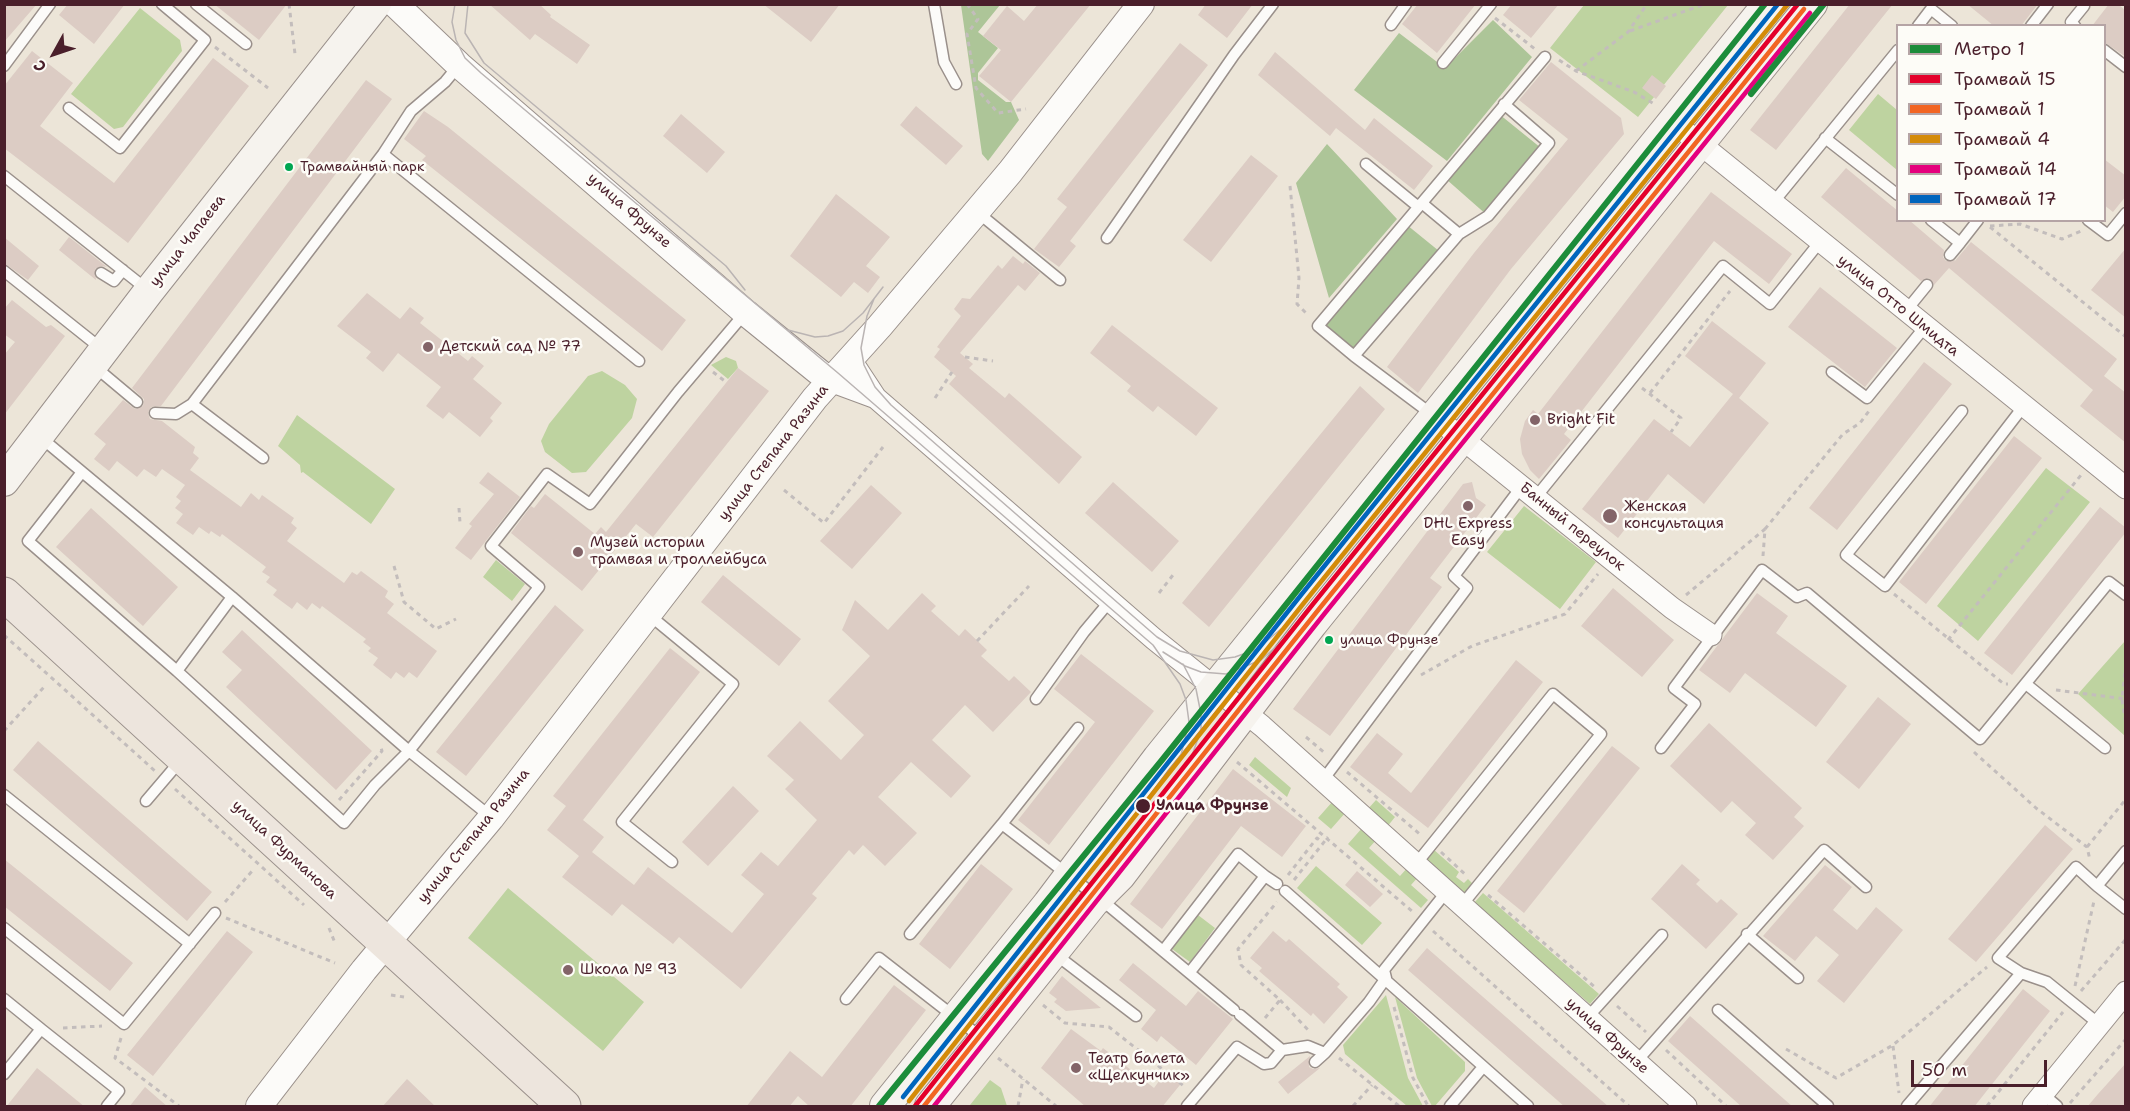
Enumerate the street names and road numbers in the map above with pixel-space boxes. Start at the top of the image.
street label: улица Фрунзе [583,170,675,252]
street label: улица Чапаева [146,191,230,291]
street label: улица Отто Шмидта [1834,251,1962,361]
street label: улица Степана Разина [715,381,833,525]
street label: Банный переулок [1516,479,1628,575]
street label: улица Степана Разина [414,765,534,907]
street label: улица Фурманова [228,797,340,903]
street label: улица Фрунзе [1562,994,1652,1078]

